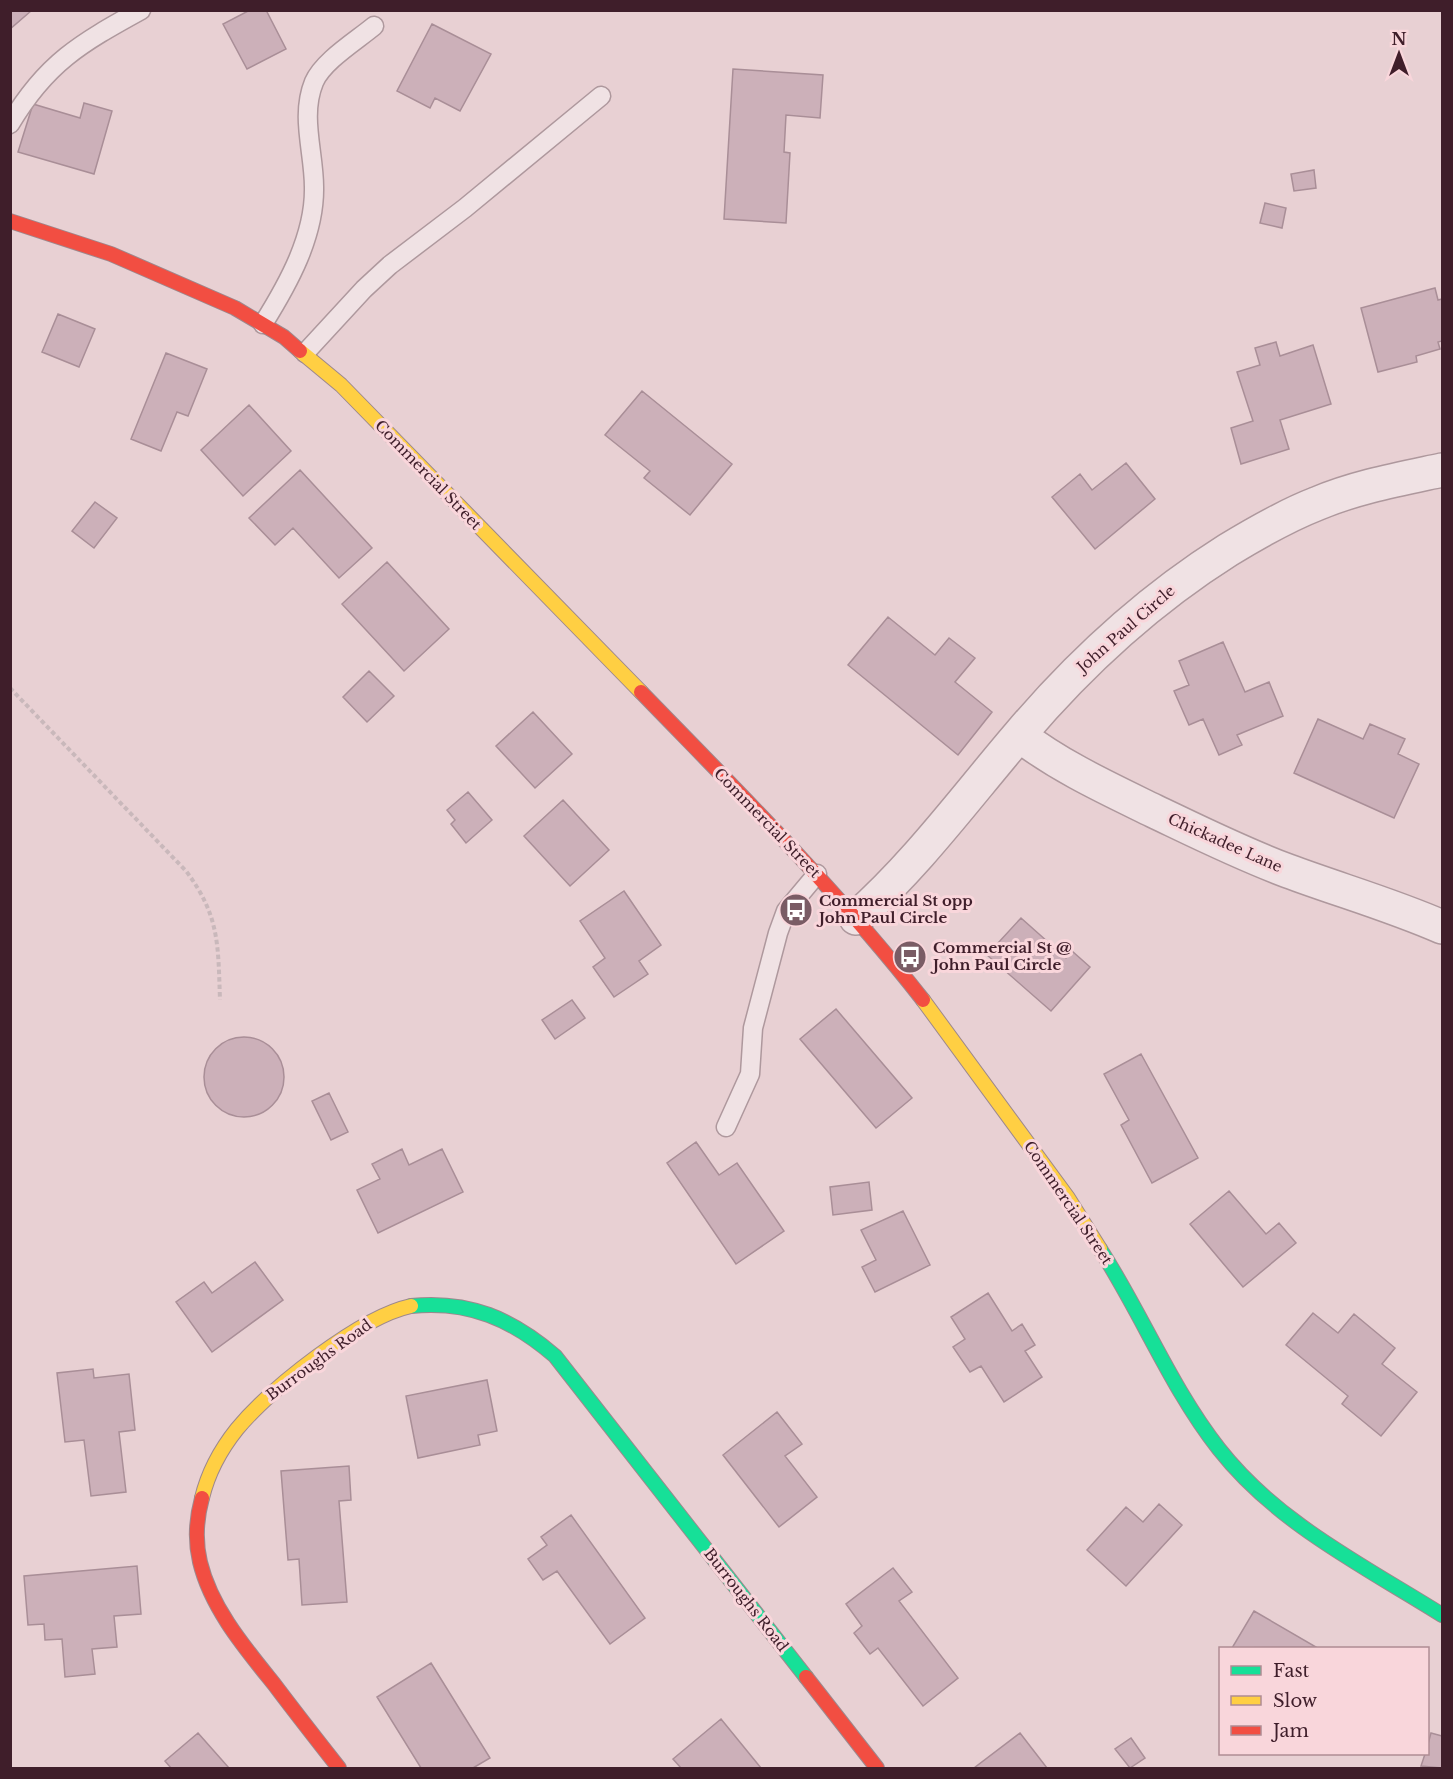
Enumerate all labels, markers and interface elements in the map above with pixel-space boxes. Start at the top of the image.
north arrow [1369,24,1429,84]
text: N [1391,29,1407,49]
street label: Commercial Street [371,416,486,534]
street label: John Paul Circle [1071,581,1179,678]
street label: Commercial Street [710,764,825,882]
street label: Chickadee Lane [1165,809,1285,876]
place label: Commercial St opp John Paul Circle [816,891,973,927]
bus stop icon: Commercial St opp John Paul Circle [778,892,814,928]
place label: Commercial St @ John Paul Circle [930,938,1072,974]
bus stop icon: Commercial St @ John Paul Circle [892,939,928,975]
street label: Commercial Street [1020,1137,1117,1269]
street label: Burroughs Road [262,1315,375,1404]
street label: Burroughs Road [700,1544,793,1655]
legend [1219,1647,1429,1755]
text: Fast [1273,1660,1310,1682]
text: Slow [1273,1690,1318,1712]
text: Jam [1271,1720,1309,1742]

